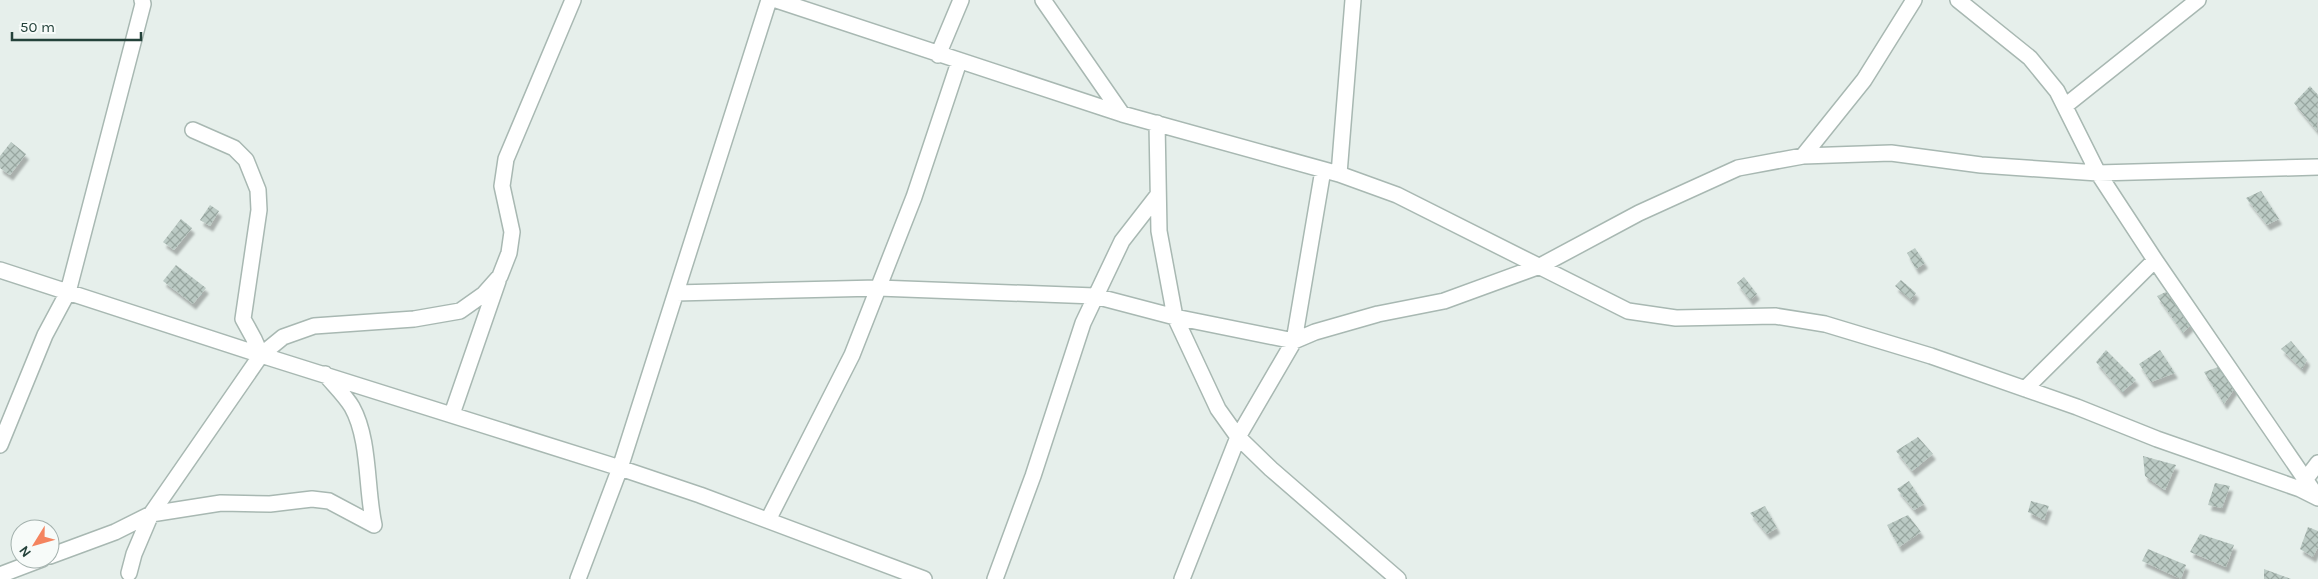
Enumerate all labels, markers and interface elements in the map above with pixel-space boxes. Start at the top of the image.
scale bar [12,10,141,42]
text: 50 m [20,18,55,36]
north arrow [10,519,60,569]
text: N [15,542,35,561]

